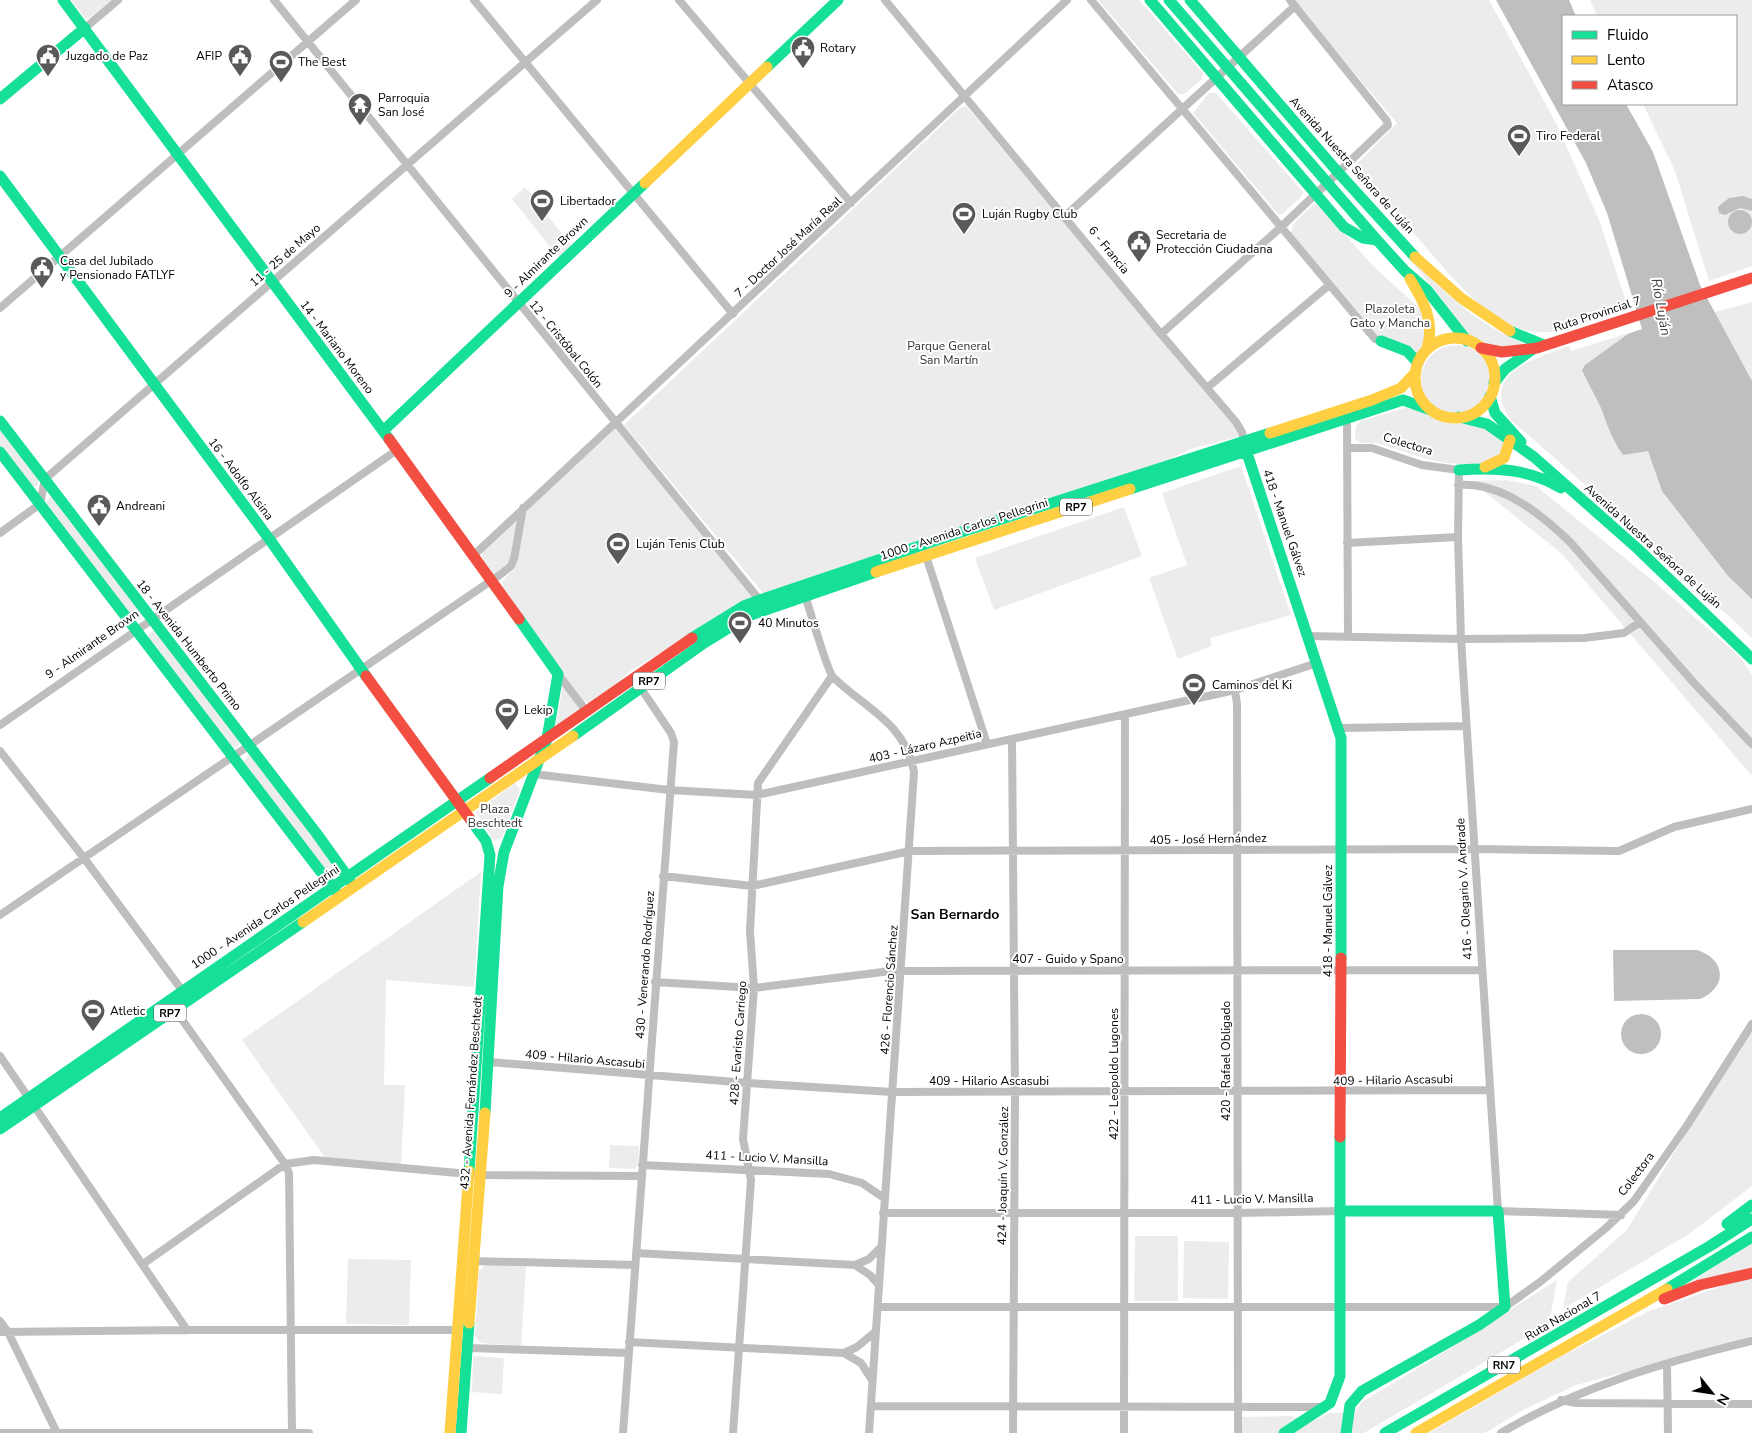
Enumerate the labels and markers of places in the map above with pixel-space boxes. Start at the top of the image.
public building icon: Rotary [790,35,816,69]
place label: Rotary [820,40,857,56]
public building icon: Juzgado de Paz [35,43,61,77]
public building icon: AFIP [227,43,253,77]
place label: Juzgado de Paz [65,48,148,64]
place label: AFIP [196,48,222,64]
sports icon: The Best [268,49,294,83]
place label: The Best [298,54,347,70]
place label: Parroquia San José [378,90,430,120]
temple icon: Parroquia San José [347,92,373,126]
sports icon: Tiro Federal [1506,123,1532,157]
place label: Tiro Federal [1536,128,1601,144]
sports icon: Libertador [529,188,555,222]
place label: Libertador [560,193,617,209]
sports icon: Luján Rugby Club [951,201,977,235]
place label: Luján Rugby Club [982,206,1078,222]
place label: Secretaria de Protección Ciudadana [1156,227,1273,257]
public building icon: Secretaria de Protección Ciudadana [1126,229,1152,263]
place label: Casa del Jubilado y Pensionado FATLYF [60,253,175,283]
public building icon: Casa del Jubilado y Pensionado FATLYF [29,255,55,289]
public building icon: Andreani [86,493,112,527]
place label: Andreani [116,498,165,514]
sports icon: Luján Tenis Club [605,531,631,565]
place label: Luján Tenis Club [636,536,725,552]
sports icon: 40 Minutos [727,610,753,644]
place label: 40 Minutos [758,615,819,631]
sports icon: Caminos del Ki [1181,672,1207,706]
place label: Caminos del Ki [1212,677,1292,693]
sports icon: Lekip [494,697,520,731]
place label: Lekip [524,702,553,718]
sports icon: Atletic [80,998,106,1032]
place label: Atletic [110,1003,146,1019]

